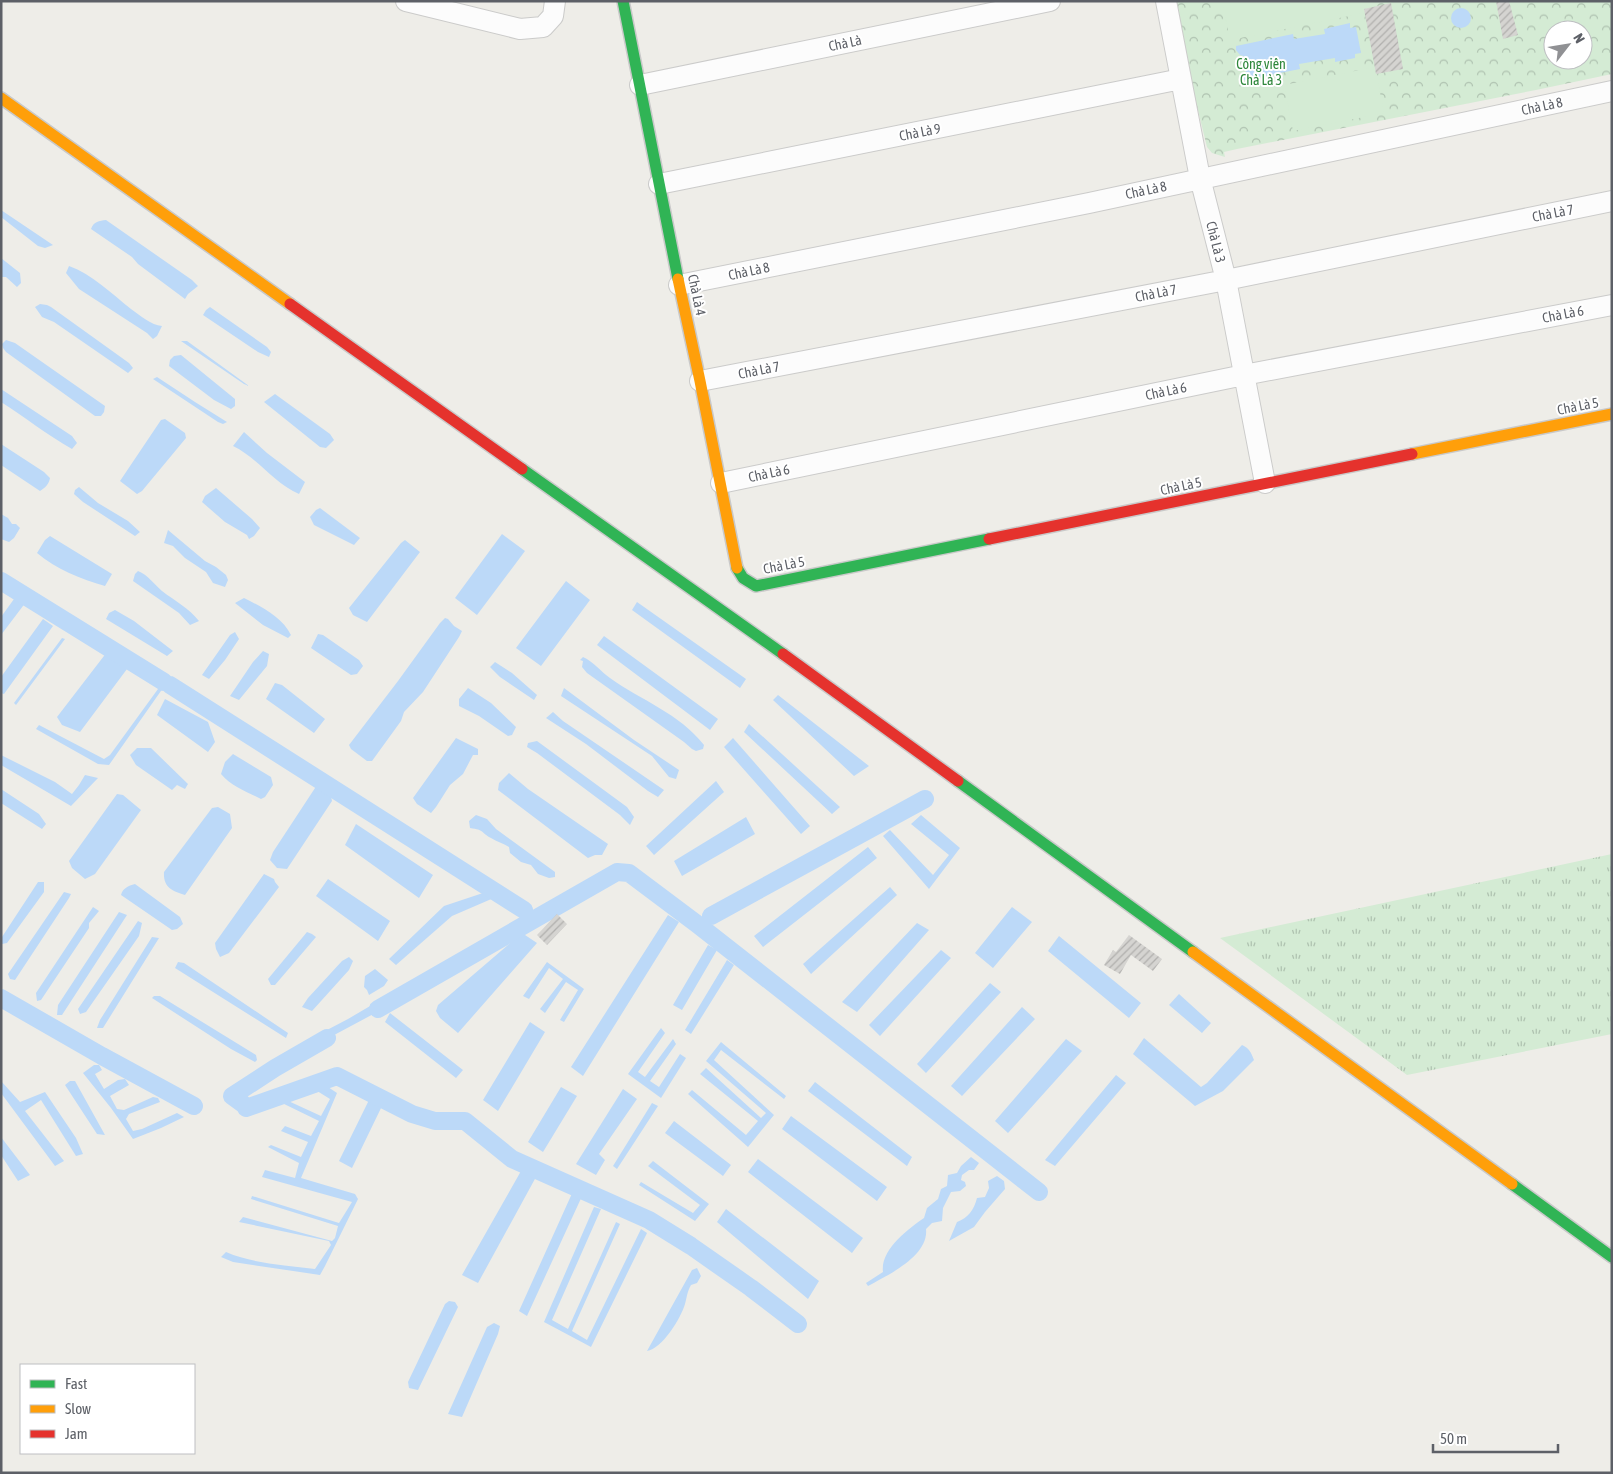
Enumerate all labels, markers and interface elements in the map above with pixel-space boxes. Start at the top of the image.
north arrow [1543,20,1593,70]
text: N [1570,31,1588,46]
street label: Chà Là [827,32,863,54]
park label: Công viên Chà Là 3 [1236,56,1286,88]
street label: Chà Là 8 [1520,94,1565,118]
street label: Chà Là 9 [898,120,942,144]
street label: Chà Là 8 [1124,178,1169,202]
street label: Chà Là 7 [1531,201,1575,225]
street label: Chà Là 3 [1203,220,1229,264]
street label: Chà Là 8 [727,259,772,283]
street label: Chà Là 4 [685,273,709,318]
street label: Chà Là 7 [1134,281,1178,305]
street label: Chà Là 6 [1541,302,1586,326]
street label: Chà Là 7 [737,358,781,382]
street label: Chà Là 6 [1144,379,1189,403]
street label: Chà Là 5 [1556,394,1600,418]
street label: Chà Là 6 [747,461,792,485]
street label: Chà Là 5 [1159,474,1203,498]
street label: Chà Là 5 [762,553,806,577]
legend [20,1364,195,1454]
text: Fast [65,1375,87,1392]
text: Slow [65,1400,91,1417]
scale bar [1433,1422,1558,1454]
text: Jam [65,1425,88,1442]
text: 50 m [1440,1430,1467,1447]

